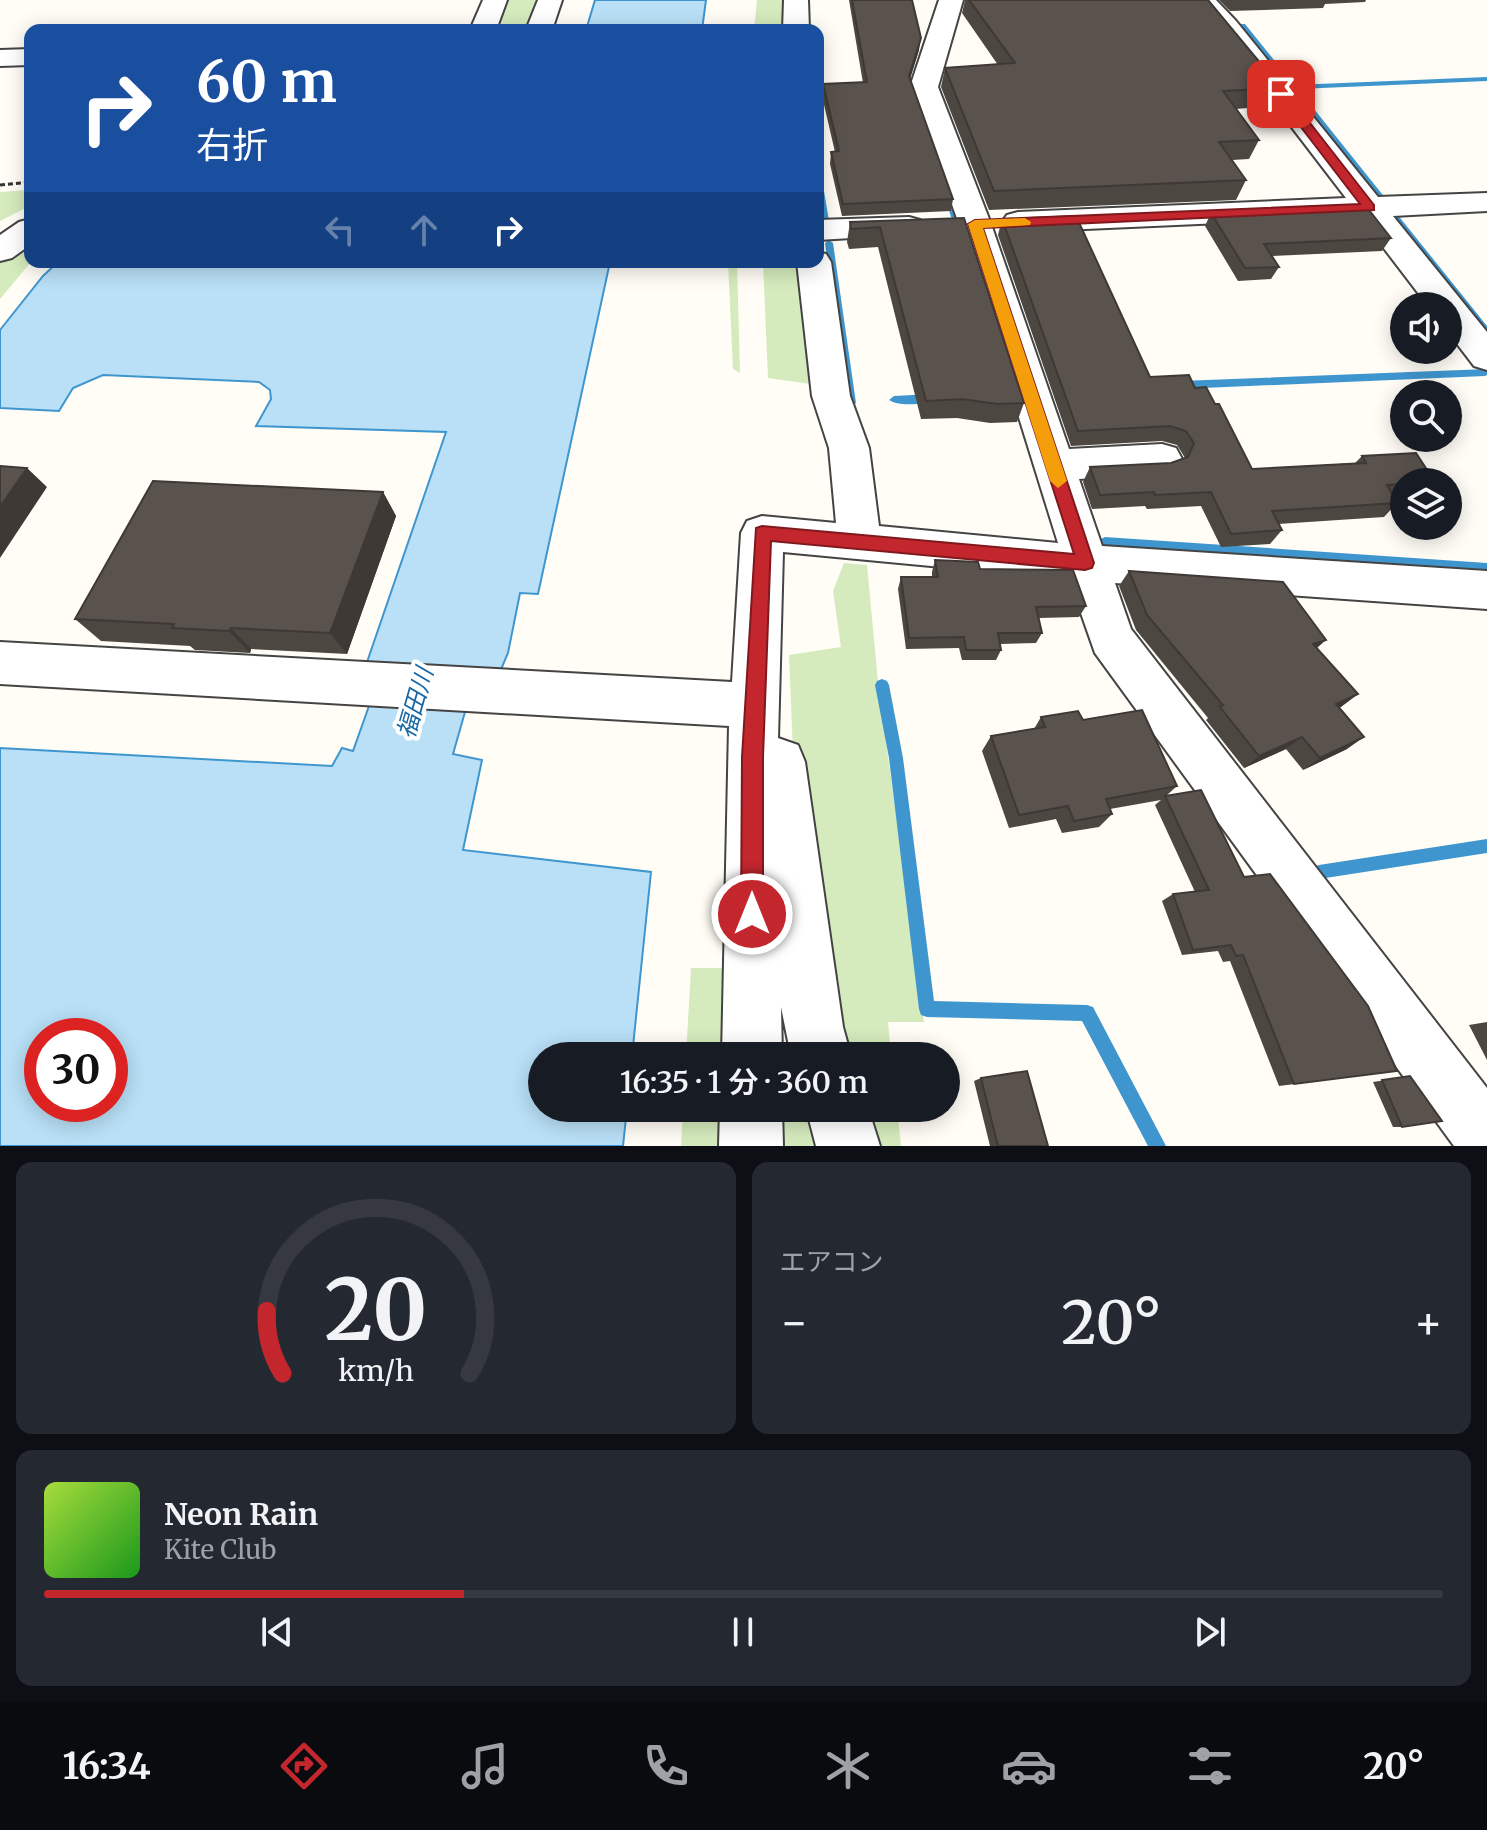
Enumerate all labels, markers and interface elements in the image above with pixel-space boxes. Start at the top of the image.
text: 60 m [196,47,337,117]
icon: right [64,56,168,160]
pin [1247,60,1315,128]
icon: arrive [1259,72,1303,116]
text: 右折 [196,123,268,168]
icon: left [318,208,362,252]
icon: ahead [402,208,446,252]
icon: right [486,208,530,252]
map controls [1390,292,1462,540]
button: sound [1390,292,1462,364]
button: search [1390,380,1462,452]
button: layers [1390,468,1462,540]
water label: 福田川 [390,661,441,742]
position arrow [710,872,794,956]
speed limit sign: 30 [24,1018,128,1122]
text: 16:35 · 1 分 · 360 m [620,1063,868,1101]
text: エアコン [780,1245,884,1278]
text: 20 [324,1258,427,1363]
text: 20° [1061,1285,1161,1360]
text: − [780,1295,809,1350]
text: + [1414,1295,1443,1350]
text: km/h [338,1353,414,1389]
text: Neon Rain [164,1495,318,1533]
text: Kite Club [164,1533,276,1566]
icon: previous [255,1610,299,1654]
icon: pause [721,1610,765,1654]
icon: next [1188,1610,1232,1654]
icon: directions [276,1738,332,1794]
icon: music [457,1738,513,1794]
icon: phone [638,1738,694,1794]
icon: climate [820,1738,876,1794]
icon: car [1001,1738,1057,1794]
icon: filters [1182,1738,1238,1794]
text: 16:34 [63,1744,151,1789]
text: 20° [1363,1744,1424,1789]

